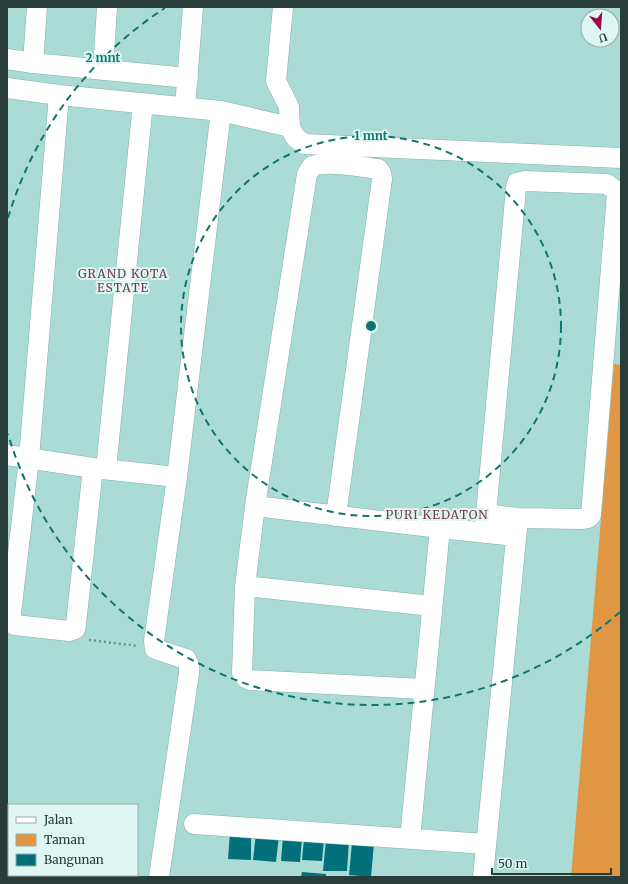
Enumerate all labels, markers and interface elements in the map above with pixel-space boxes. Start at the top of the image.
north arrow [580,8,620,48]
text: U [596,30,609,46]
text: 2 mnt [86,50,121,65]
text: 1 mnt [354,128,388,143]
district label: GRAND KOTA ESTATE [78,266,168,295]
centre of rings [364,319,378,333]
district label: PURI KEDATON [385,507,489,522]
legend [8,804,138,876]
text: Jalan [43,812,73,827]
text: Taman [44,832,85,847]
scale bar [492,850,611,876]
text: Bangunan [44,852,104,867]
text: 50 m [498,856,527,871]

